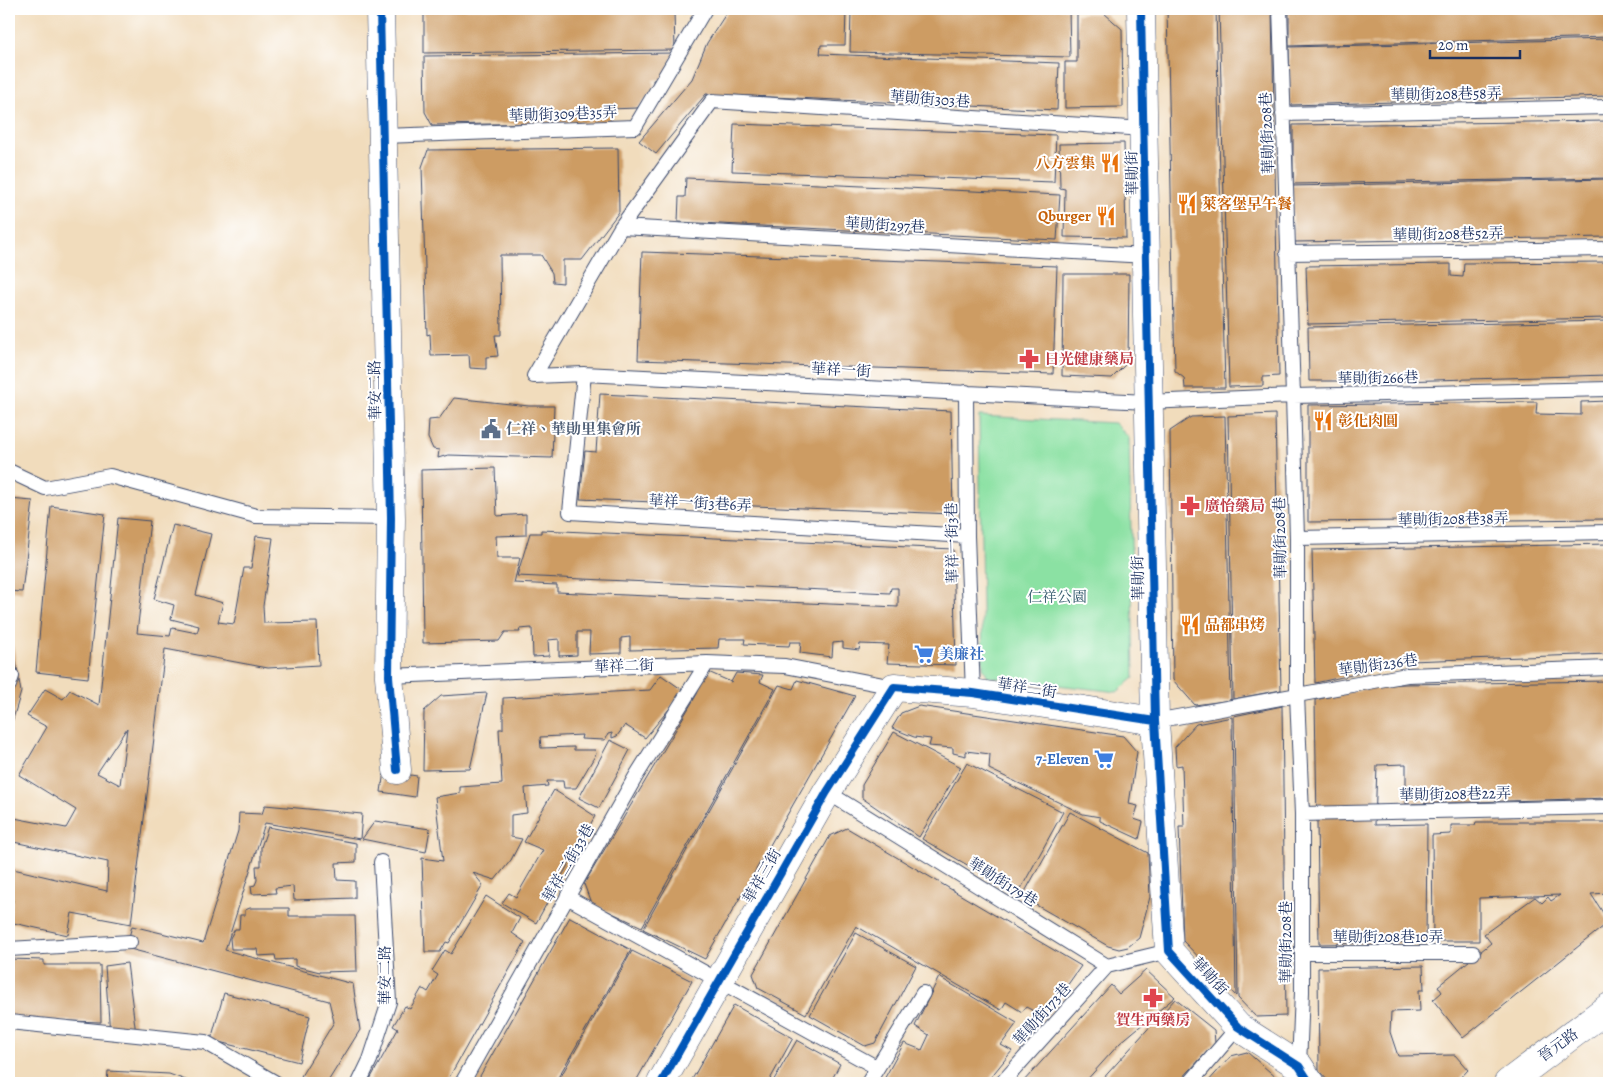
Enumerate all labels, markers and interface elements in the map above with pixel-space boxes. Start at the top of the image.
scale bar [1430,28,1520,60]
text: 20 m [1438,35,1469,55]
street label: 華勛街208巷58弄 [1390,83,1502,105]
street label: 華勛街303巷 [889,86,971,112]
street label: 華勛街208巷 [1256,91,1278,175]
street label: 華勛街309巷35弄 [508,102,618,126]
street label: 華勛街 [1122,150,1142,196]
restaurant icon: 八方雲集 [1099,152,1121,174]
place label: 八方雲集 [1035,153,1095,173]
restaurant icon: 萊客堡早午餐 [1176,193,1198,215]
place label: 萊客堡早午餐 [1202,194,1292,214]
restaurant icon: Qburger [1095,205,1117,227]
place label: Qburger [1038,206,1091,226]
street label: 華勛街297巷 [844,213,926,237]
street label: 華勛街208巷52弄 [1392,223,1504,245]
pharmacy icon: 日光健康藥局 [1018,348,1040,370]
place label: 日光健康藥局 [1044,349,1134,369]
street label: 華祥一街 [811,358,871,382]
street label: 華安二路 [364,360,386,420]
street label: 華勛街266巷 [1337,367,1419,389]
restaurant icon: 彰化肉圓 [1312,410,1334,432]
place label: 彰化肉圓 [1338,411,1398,431]
public building icon: 仁祥、華勛里集會所 [480,418,502,440]
place label: 仁祥、華勛里集會所 [506,419,641,439]
street label: 華祥一街3巷6弄 [648,490,752,516]
pharmacy icon: 廣怡藥局 [1179,495,1201,517]
place label: 廣怡藥局 [1205,496,1265,516]
street label: 華勛街208巷 [1269,497,1291,579]
street label: 華祥一街3巷 [941,502,963,584]
street label: 華勛街208巷38弄 [1397,508,1509,530]
street label: 華勛街 [1128,555,1148,601]
park label: 仁祥公園 [1027,587,1087,607]
restaurant icon: 品都串烤 [1179,614,1201,636]
place label: 品都串烤 [1205,615,1265,635]
supermarket icon: 美廉社 [913,643,935,665]
place label: 美廉社 [939,644,984,664]
street label: 華勛街236巷 [1337,650,1419,680]
street label: 華祥二街 [594,655,654,677]
street label: 華祥二街 [996,673,1058,703]
supermarket icon: 7-Eleven [1093,748,1115,770]
place label: 7-Eleven [1036,749,1090,769]
street label: 華勛街208巷22弄 [1399,783,1511,805]
street label: 華祥二街33巷 [537,820,599,906]
street label: 華祥三街 [738,845,786,907]
street label: 華勛街179巷 [965,853,1041,911]
street label: 華勛街208巷 [1276,901,1296,983]
street label: 華勛街208巷10弄 [1333,927,1443,947]
street label: 華安二路 [375,945,395,1005]
street label: 華勛街 [1187,953,1233,999]
street label: 華勛街173巷 [1009,978,1075,1050]
pharmacy icon: 賀生西藥房 [1142,987,1164,1009]
place label: 賀生西藥房 [1115,1010,1191,1030]
street label: 晉元路 [1534,1024,1582,1066]

